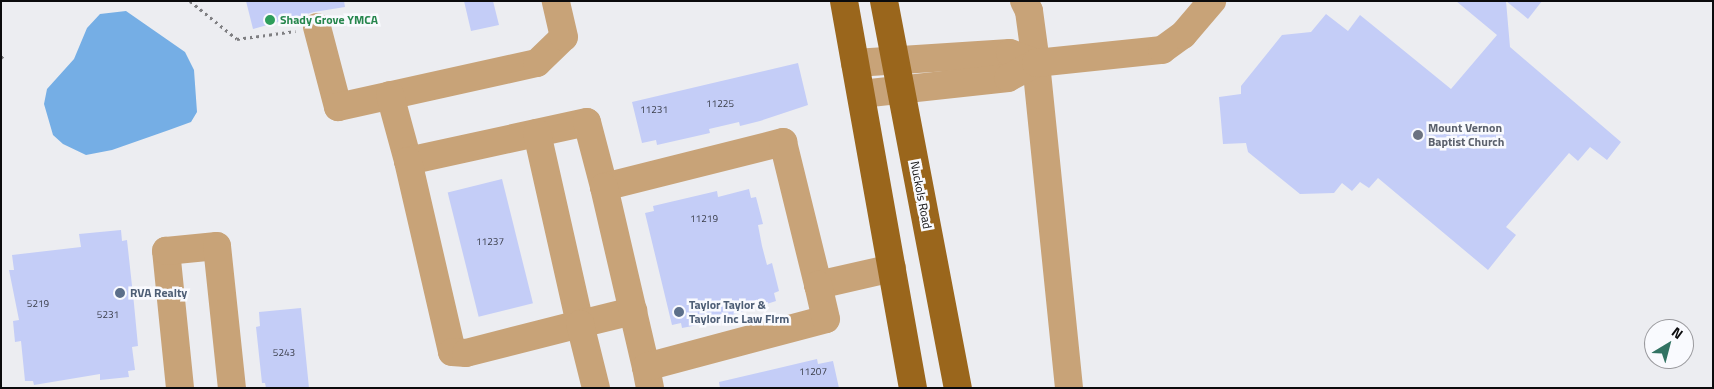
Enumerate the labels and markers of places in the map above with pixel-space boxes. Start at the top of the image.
place label: Shady Grove YMCA [280,13,378,27]
marker: Shady Grove YMCA [264,14,276,26]
place label: Mount Vernon Baptist Church [1428,121,1504,149]
marker: Mount Vernon Baptist Church [1412,129,1424,141]
place label: RVA Realty [130,286,187,300]
marker: RVA Realty [114,287,126,299]
place label: Taylor Taylor & Taylor Inc Law FIrm [689,298,789,326]
marker: Taylor Taylor & Taylor Inc Law FIrm [673,306,685,318]

